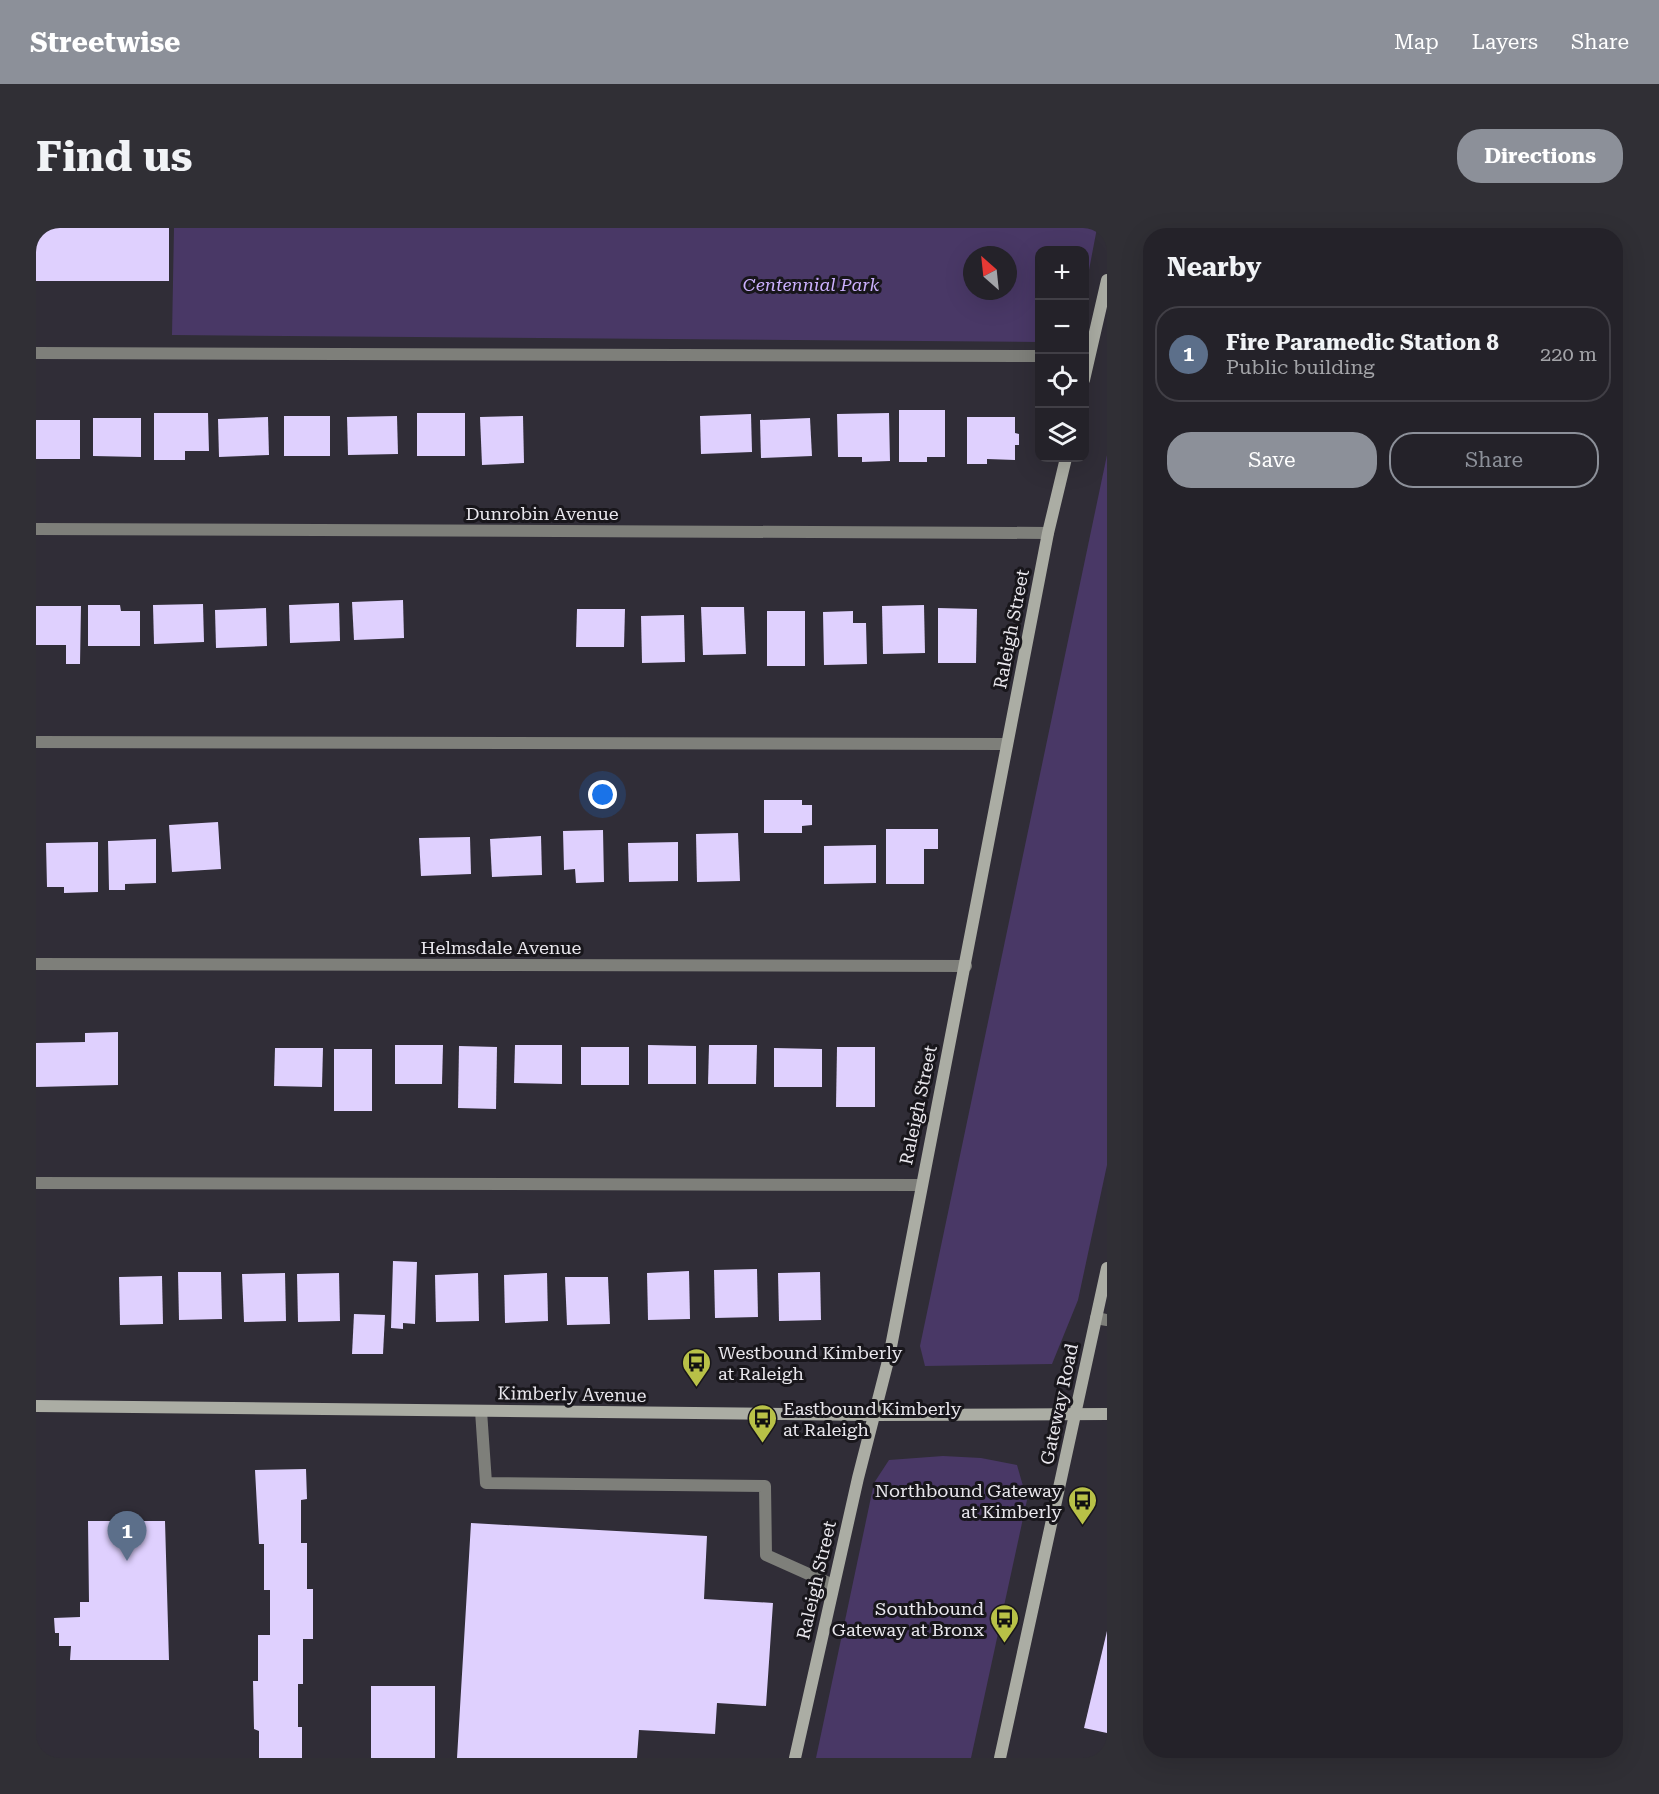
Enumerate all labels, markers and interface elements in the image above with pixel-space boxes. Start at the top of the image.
text: Streetwise [30,26,181,59]
text: Map [1394,30,1439,54]
text: Layers [1472,30,1538,54]
text: Share [1571,30,1629,54]
button: Directions [1457,129,1623,183]
text: Find us [36,132,193,181]
north arrow [963,246,1017,300]
map controls [1035,246,1089,462]
button: + [1035,246,1089,300]
text: Nearby [1167,252,1261,282]
park label: Centennial Park [743,274,879,295]
button: − [1035,300,1089,354]
text: Fire Paramedic Station 8 [1226,330,1499,355]
text: 1 [1183,342,1194,366]
text: 220 m [1540,342,1597,366]
button: locate [1035,354,1089,408]
text: Public building [1226,355,1375,379]
button: layers [1035,408,1089,462]
button: Save [1167,432,1377,488]
button: Share [1389,432,1599,488]
street label: Dunrobin Avenue [465,503,619,524]
street label: Raleigh Street [989,567,1033,691]
your location [588,780,617,809]
street label: Helmsdale Avenue [421,937,582,958]
street label: Raleigh Street [895,1043,941,1167]
street label: Gateway Road [1036,1341,1082,1467]
place label: Westbound Kimberly at Raleigh [718,1342,903,1384]
bus stop icon: Westbound Kimberly at Raleigh [681,1346,713,1388]
street label: Kimberly Avenue [497,1382,647,1406]
place label: Eastbound Kimberly at Raleigh [783,1398,962,1440]
bus stop icon: Eastbound Kimberly at Raleigh [746,1402,778,1444]
place label: Northbound Gateway at Kimberly [875,1480,1062,1522]
bus stop icon: Northbound Gateway at Kimberly [1067,1484,1099,1526]
pin: 1 [108,1512,146,1561]
street label: Raleigh Street [792,1518,840,1641]
place label: Southbound Gateway at Bronx [832,1598,985,1640]
bus stop icon: Southbound Gateway at Bronx [989,1602,1021,1644]

